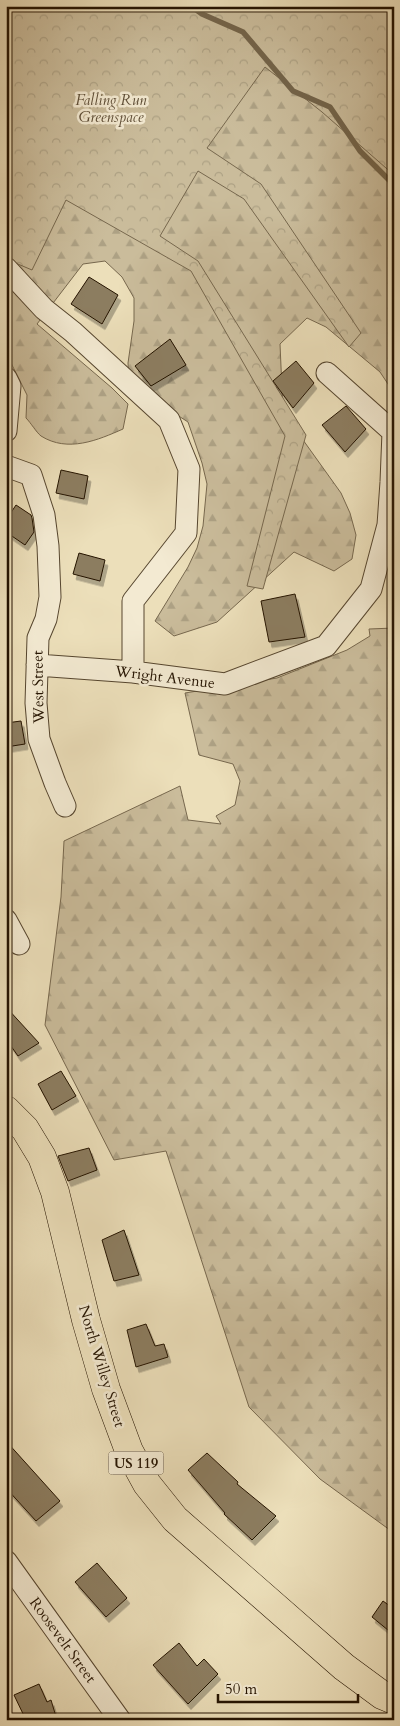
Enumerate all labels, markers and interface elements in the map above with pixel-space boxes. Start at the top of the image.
park label: Falling Run Greenspace [75,90,147,127]
street label: West Street [27,650,49,725]
street label: Wright Avenue [113,661,216,693]
street label: North Willey Street [74,1303,130,1430]
road number: US 119 [108,1452,164,1475]
street label: Roosevelt Street [25,1593,101,1687]
scale bar [218,1671,358,1703]
text: 50 m [225,1679,257,1699]

